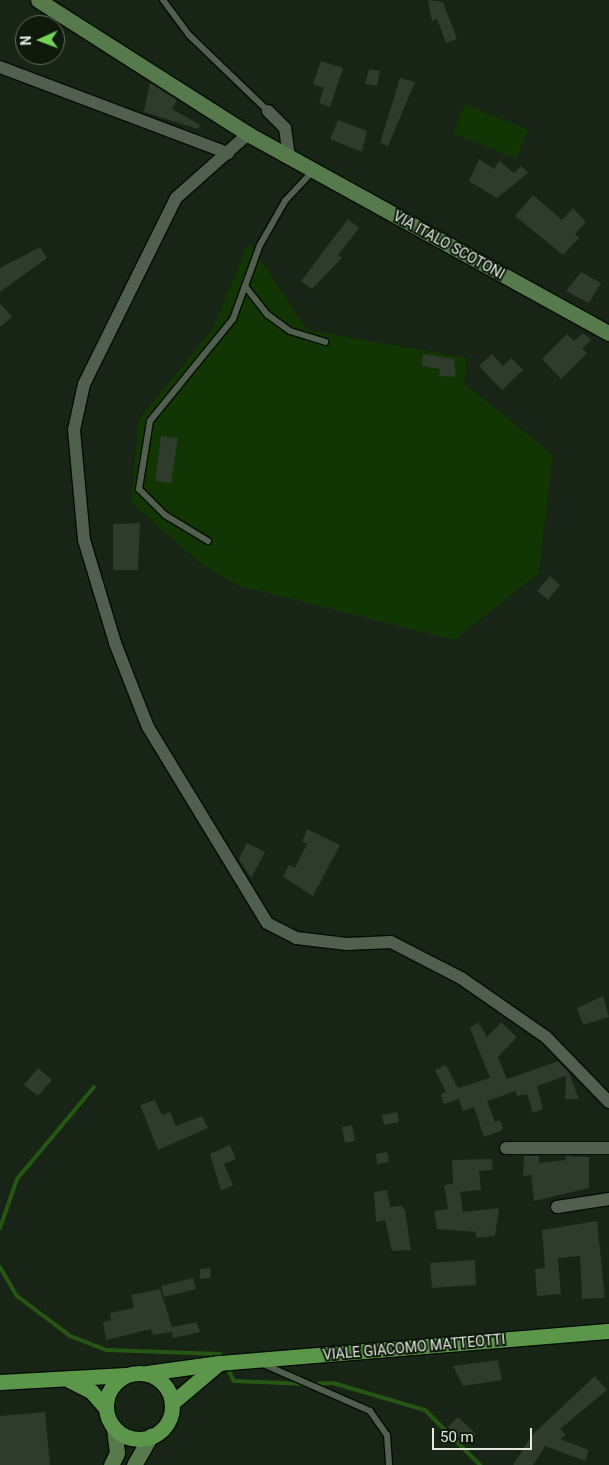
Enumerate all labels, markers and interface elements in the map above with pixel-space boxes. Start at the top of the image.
north arrow [15,15,65,65]
text: N [18,35,34,46]
street label: VIA ITALO SCOTONI [390,207,508,283]
street label: VIALE GIACOMO MATTEOTTI [322,1331,506,1363]
scale bar [434,1418,534,1450]
text: 50 m [440,1428,474,1446]

